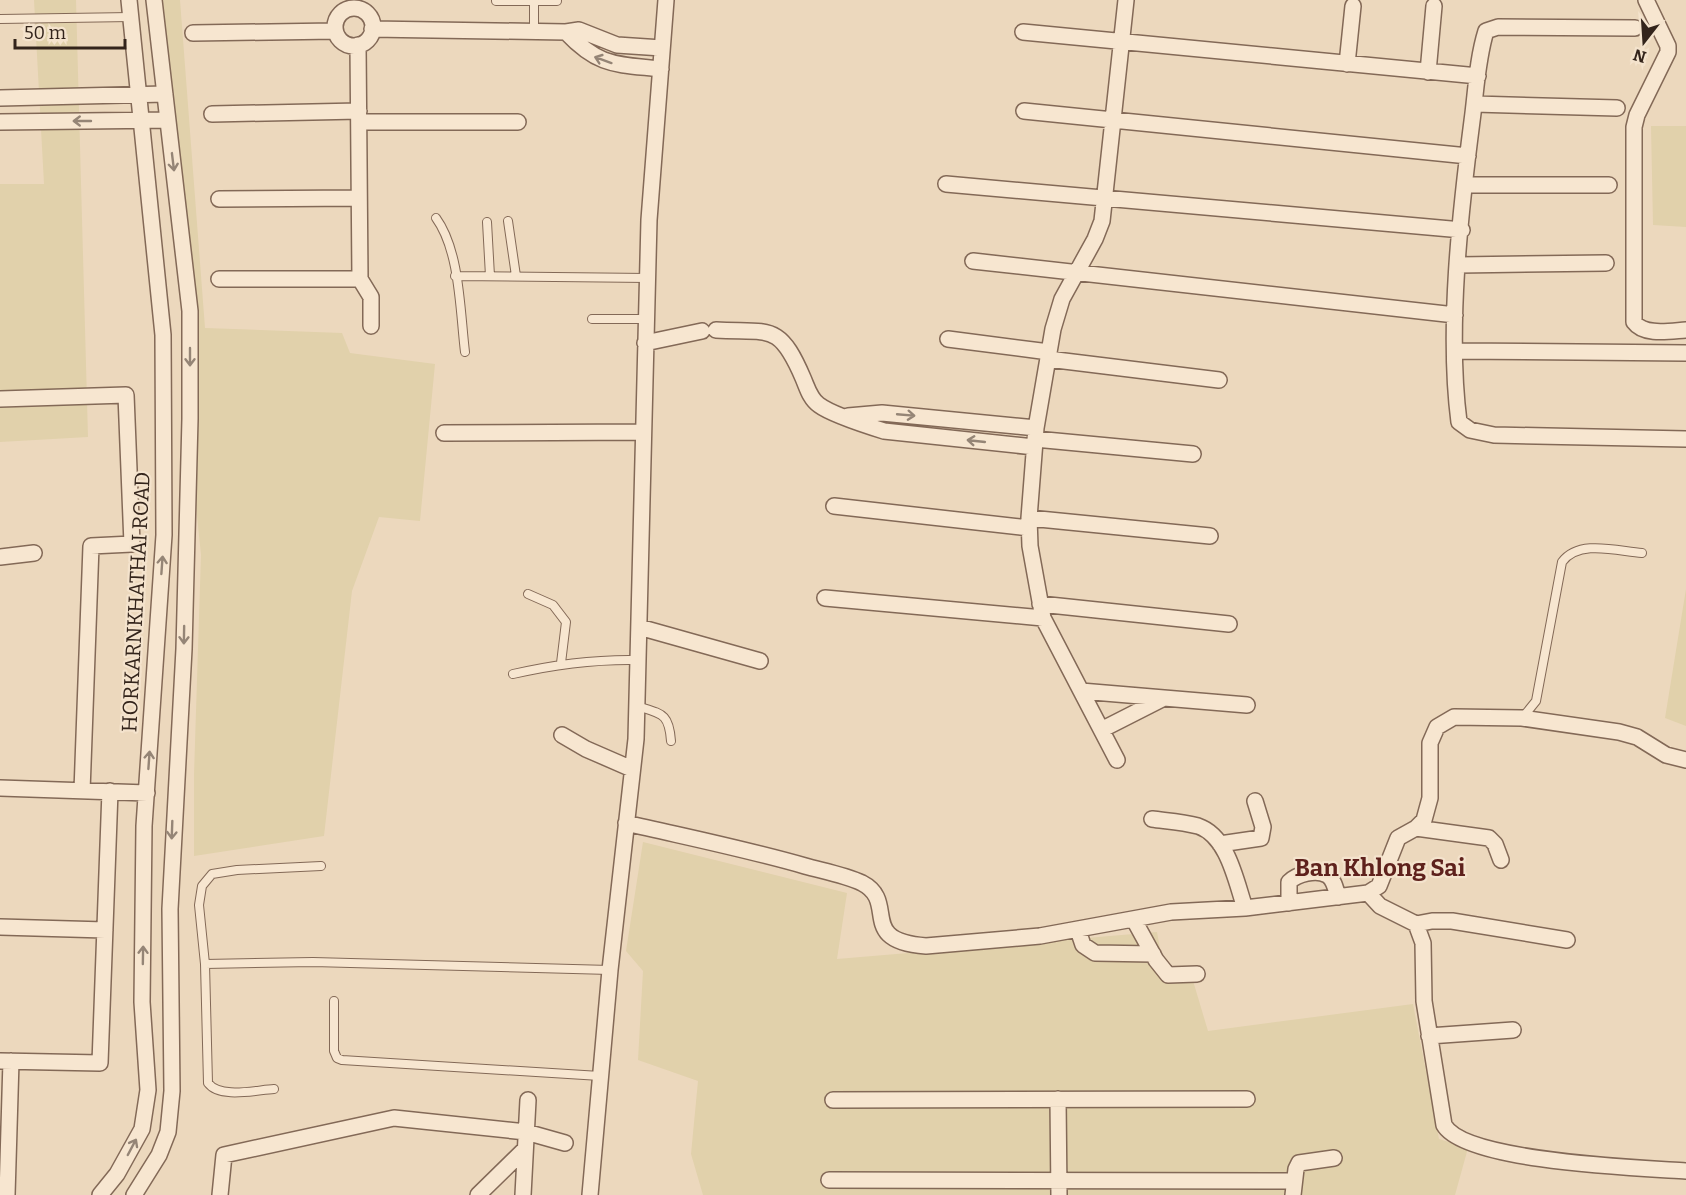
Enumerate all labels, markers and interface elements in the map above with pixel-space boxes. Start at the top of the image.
scale bar [15,12,124,50]
north arrow [1614,12,1674,72]
text: 50 m [24,22,66,44]
text: N [1631,45,1648,67]
one-way arrow [594,53,613,64]
one-way arrow [73,115,93,127]
one-way arrow [167,152,178,172]
one-way arrow [184,346,196,366]
one-way arrow [895,410,915,421]
one-way arrow [966,435,986,446]
street label: HORKARNKHATHAI ROAD [116,471,156,733]
one-way arrow [156,556,167,576]
one-way arrow [179,625,190,645]
one-way arrow [143,750,154,770]
one-way arrow [167,820,178,840]
district label: Ban Khlong Sai [1295,854,1466,882]
one-way arrow [137,945,149,965]
one-way arrow [127,1138,138,1156]

